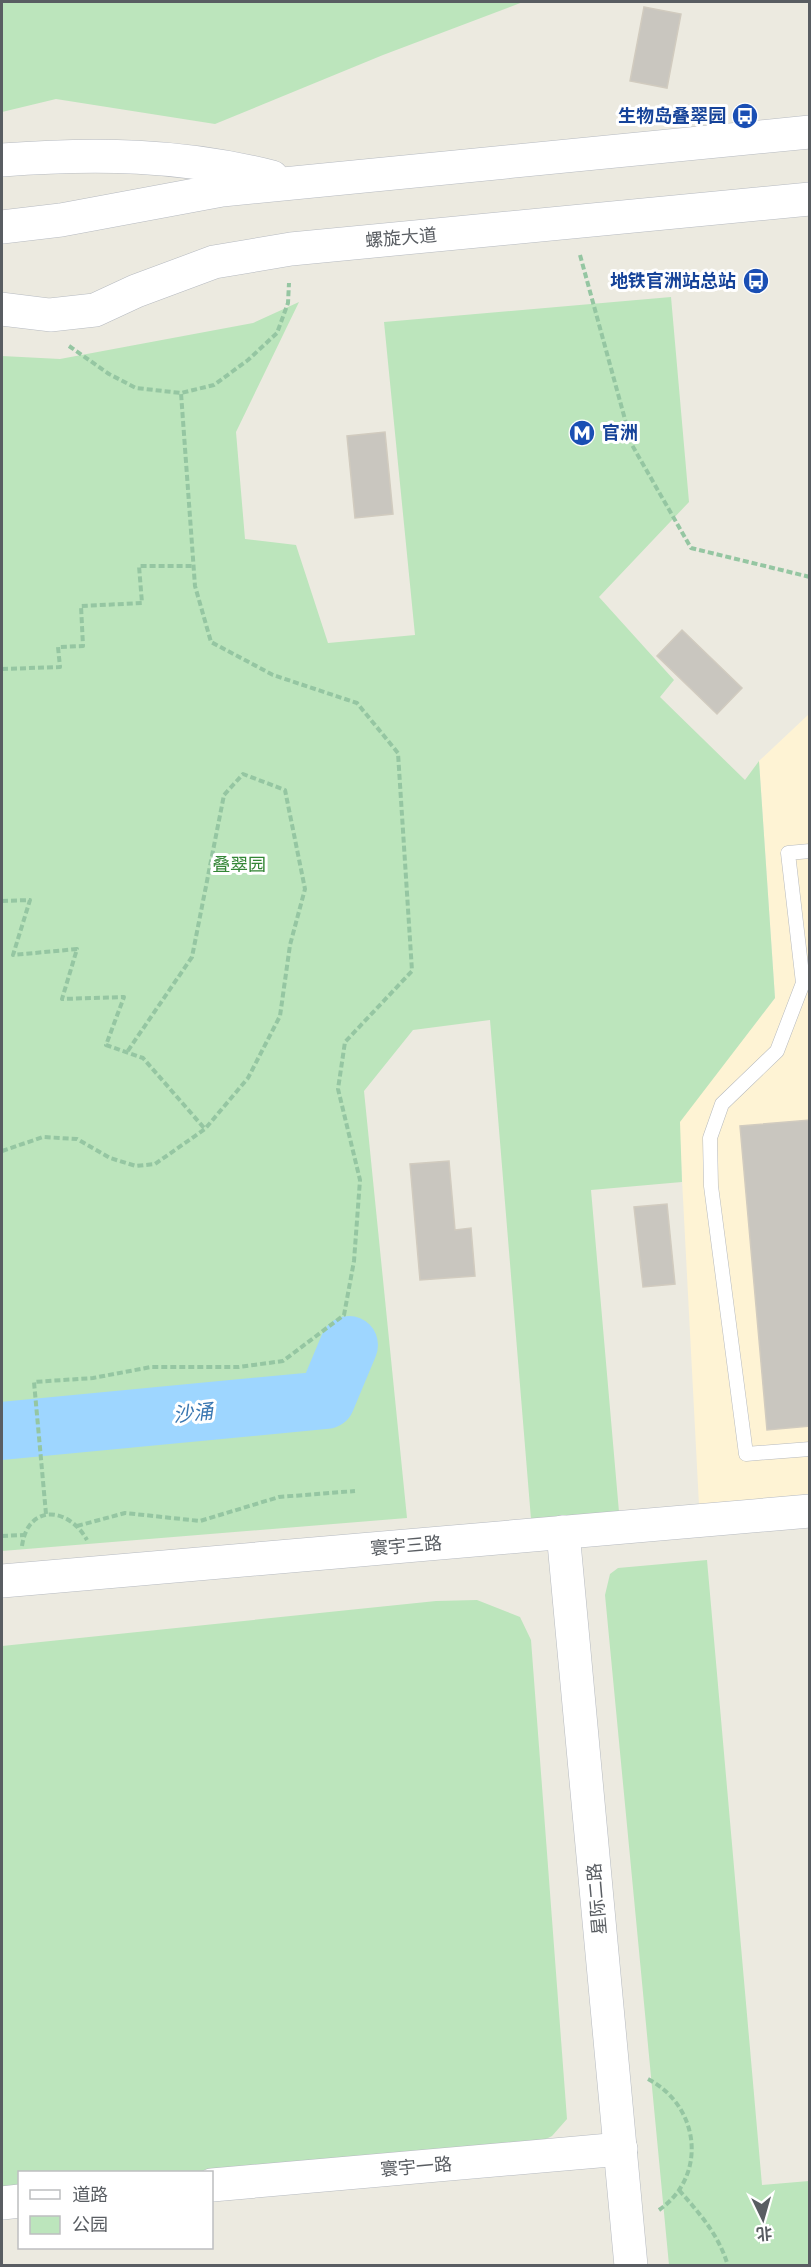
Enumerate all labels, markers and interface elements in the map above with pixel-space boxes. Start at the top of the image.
bus stop icon: 生物岛叠翠园 [730,101,760,131]
place label: 生物岛叠翠园 [618,105,726,126]
street label: 螺旋大道 [364,224,438,251]
bus stop icon: 地铁官洲站总站 [741,266,771,296]
place label: 地铁官洲站总站 [610,270,736,291]
metro station icon: 官洲 [567,418,597,448]
place label: 官洲 [602,422,638,443]
park label: 叠翠园 [212,854,266,875]
water label: 沙涌 [172,1399,216,1426]
street label: 寰宇三路 [369,1532,443,1559]
street label: 星际二路 [583,1862,610,1936]
street label: 寰宇一路 [379,2153,453,2180]
legend [18,2171,213,2249]
text: 道路 [72,2184,108,2205]
north arrow [733,2189,793,2249]
text: 公园 [72,2214,108,2235]
text: 北 [756,2224,773,2244]

